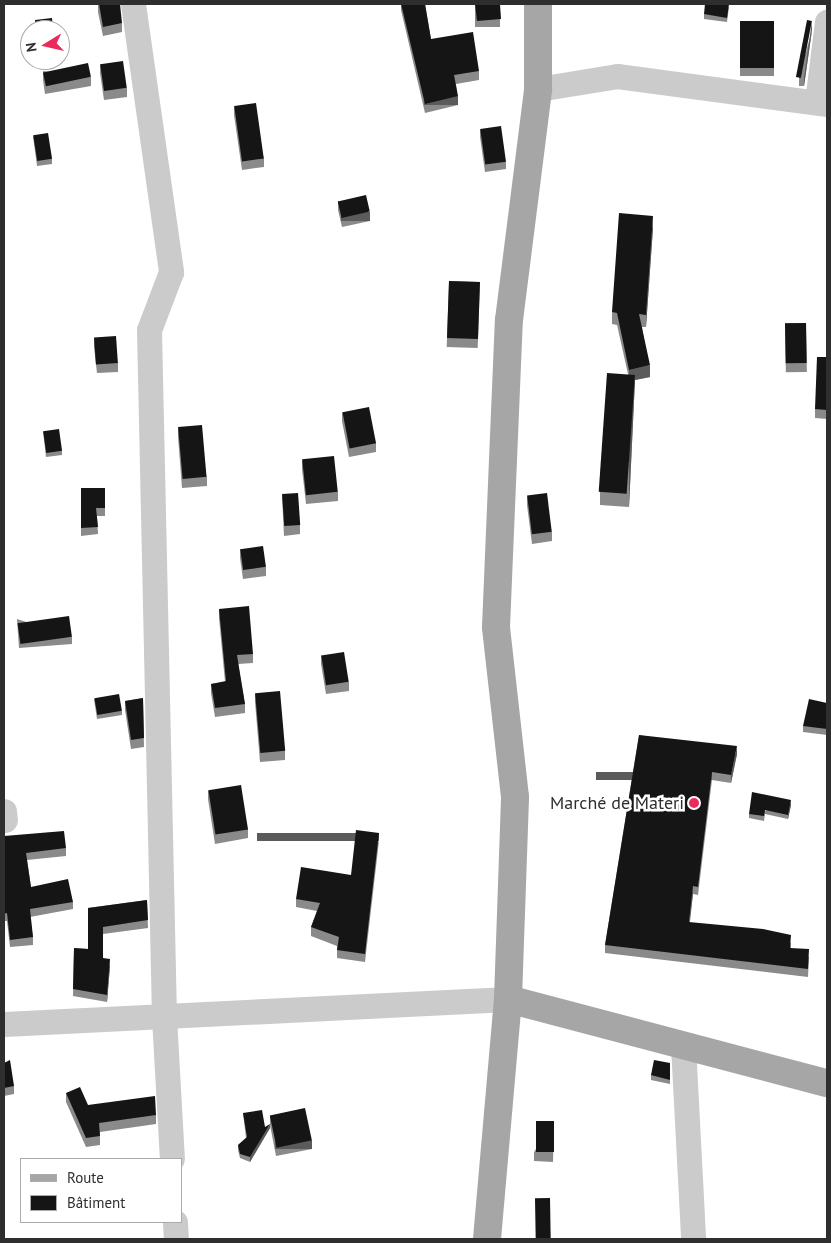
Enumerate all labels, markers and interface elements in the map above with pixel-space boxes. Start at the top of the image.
north arrow [20,20,70,70]
text: N [22,41,41,53]
place label: Marché de Materi [550,792,684,814]
marker: Marché de Materi [688,797,700,809]
legend [20,1158,182,1223]
text: Route [67,1168,104,1187]
text: Bâtiment [67,1193,125,1212]

